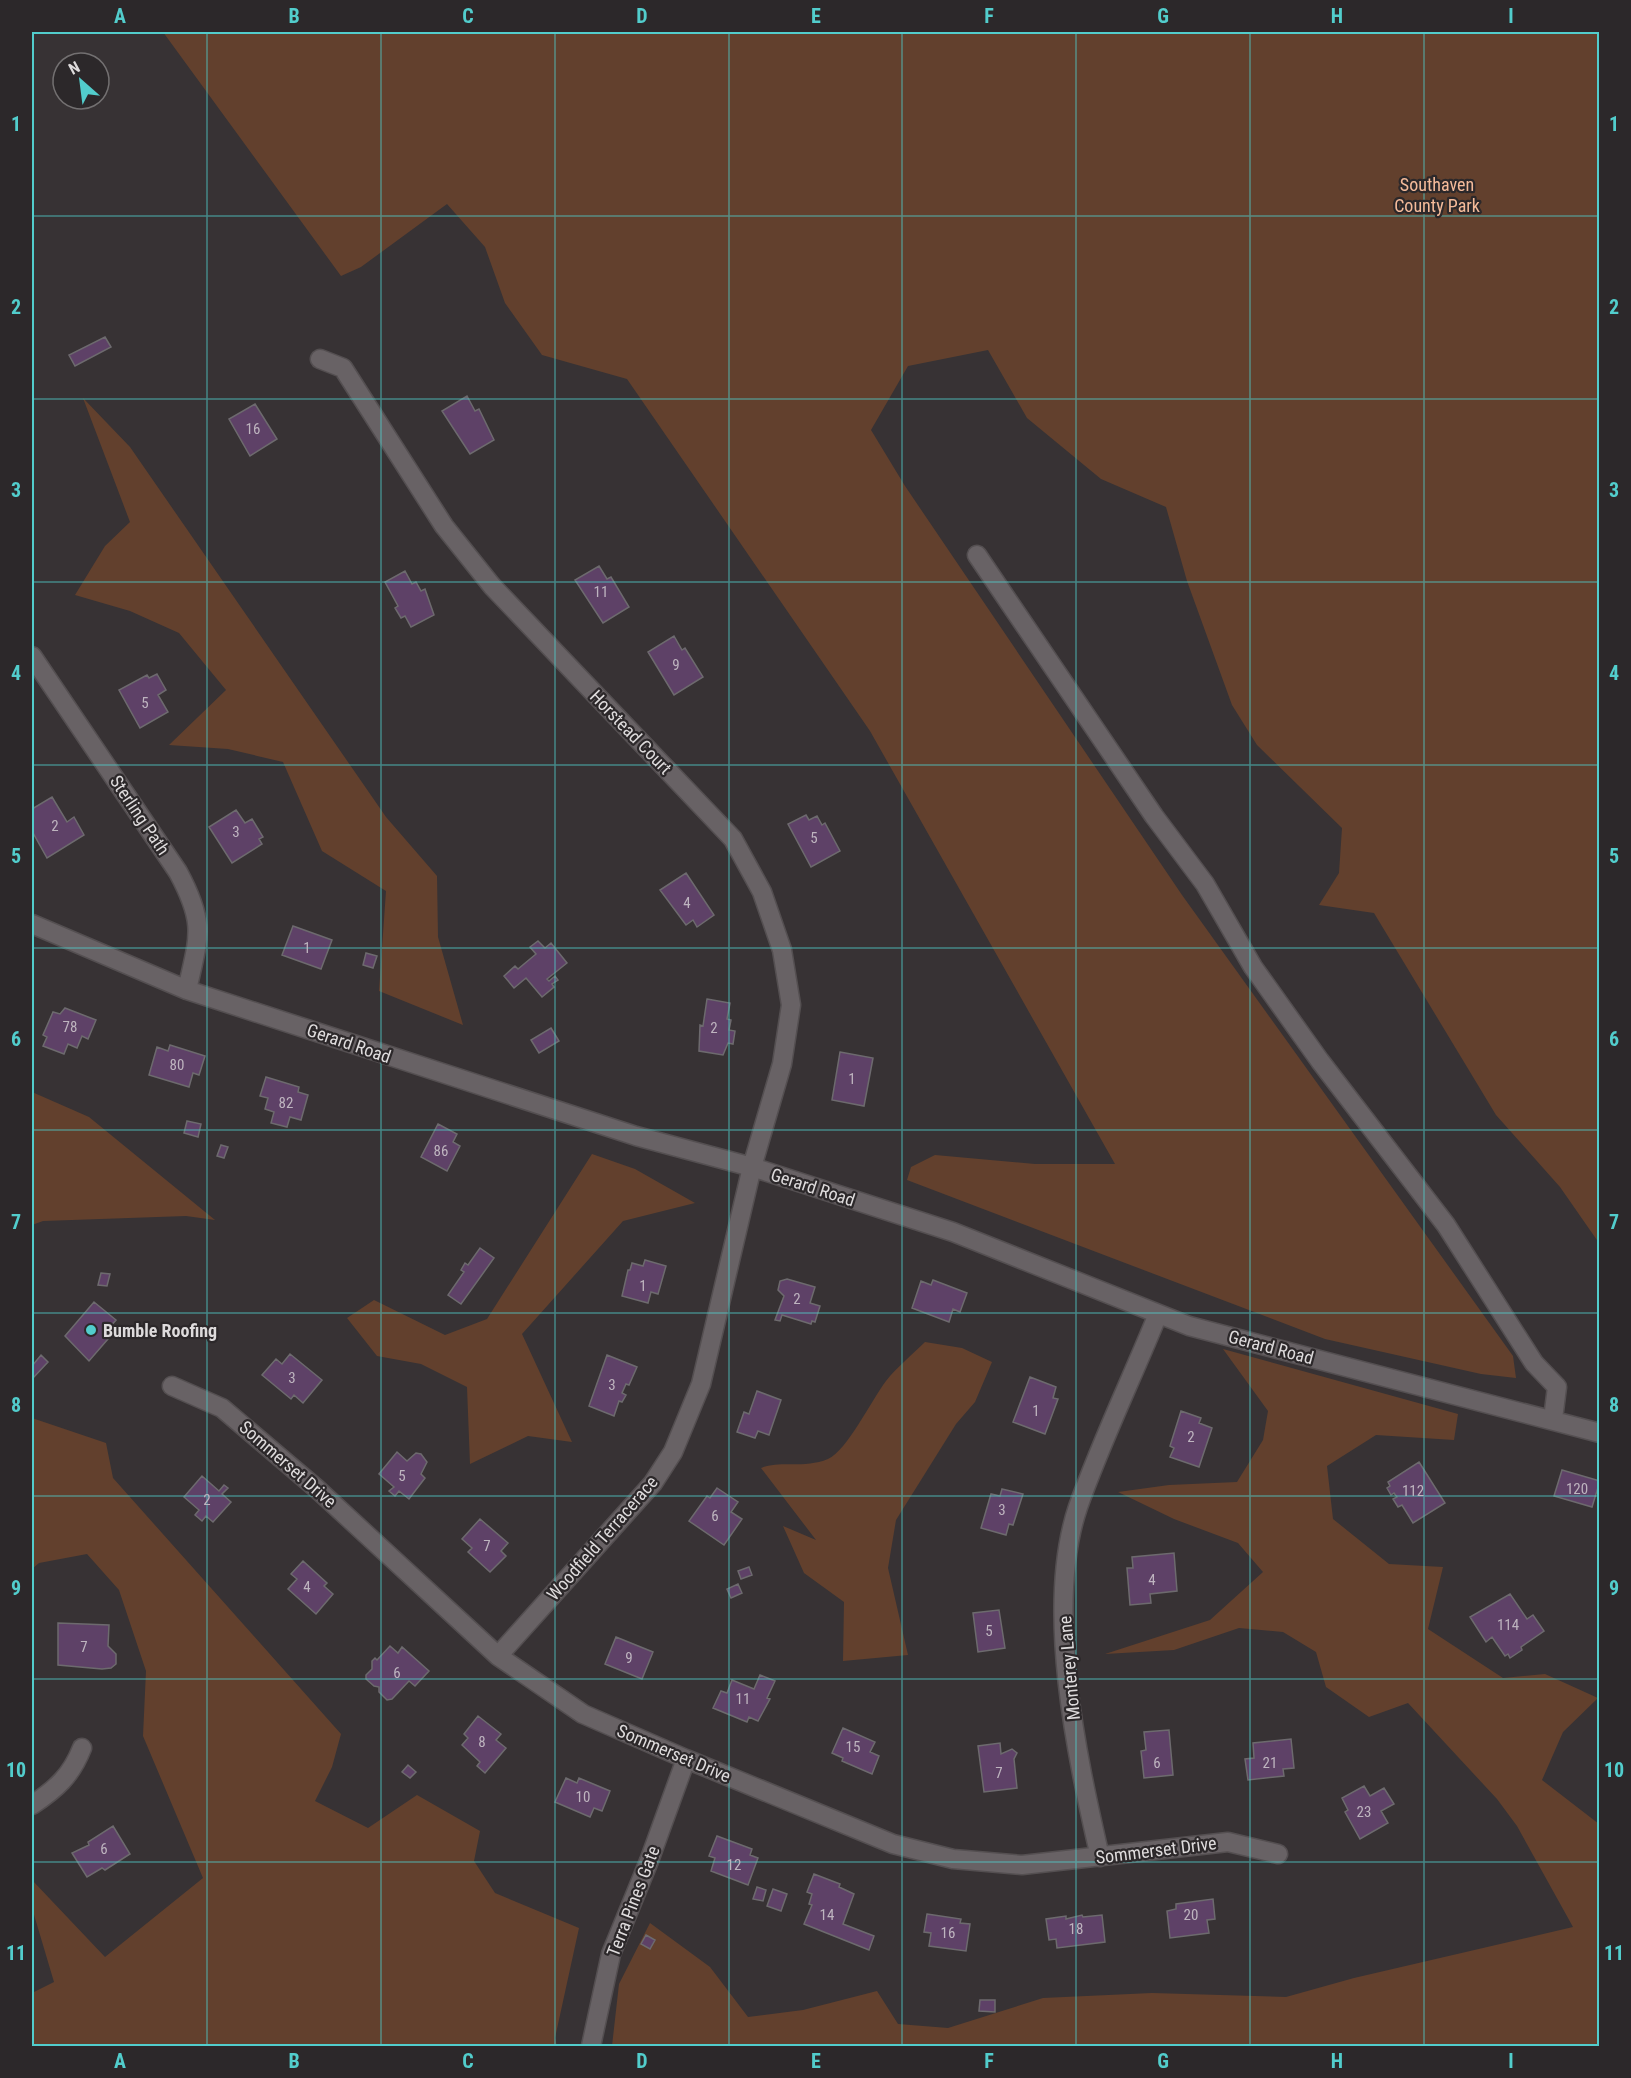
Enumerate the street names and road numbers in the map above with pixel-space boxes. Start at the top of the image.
street label: Horstead Court [586,686,676,778]
street label: Sterling Path [106,771,174,859]
street label: Gerard Road [304,1019,394,1067]
street label: Gerard Road [768,1164,858,1210]
street label: Gerard Road [1226,1326,1316,1368]
street label: Sommerset Drive [235,1416,341,1512]
street label: Woodfield Terracerace [542,1471,662,1605]
street label: Monterey Lane [1054,1615,1084,1721]
street label: Sommerset Drive [614,1720,734,1786]
street label: Sommerset Drive [1094,1832,1218,1868]
street label: Terra Pines Gate [602,1843,664,1959]

